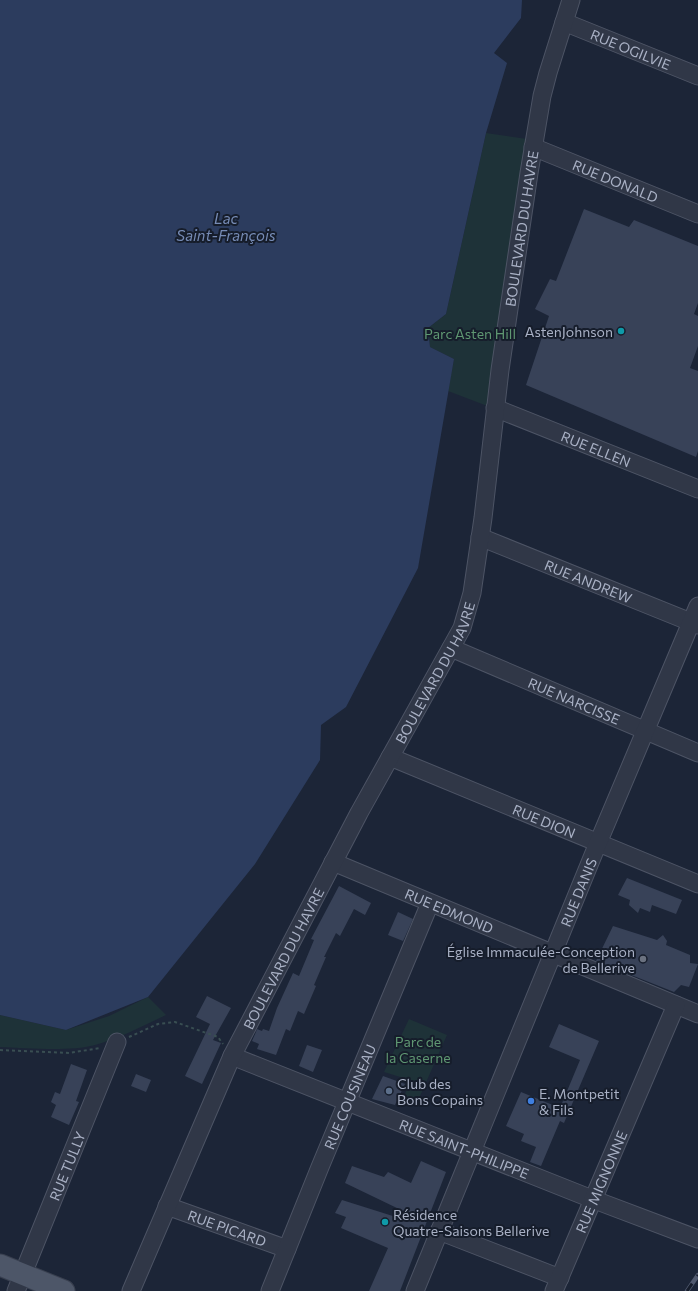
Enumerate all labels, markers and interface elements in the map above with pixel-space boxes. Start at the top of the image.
street label: RUE OGILVIE [588,25,673,73]
street label: BOULEVARD DU HAVRE [501,149,541,308]
street label: RUE DONALD [570,156,661,205]
water label: Lac Saint-François [176,209,276,244]
place label: AstenJohnson [525,323,613,340]
park label: Parc Asten Hill [424,325,516,342]
marker: AstenJohnson [616,326,626,336]
street label: RUE ELLEN [559,427,634,470]
street label: RUE ANDREW [542,556,635,606]
street label: BOULEVARD DU HAVRE [391,600,478,746]
street label: RUE NARCISSE [526,673,623,727]
street label: RUE DION [510,800,578,841]
street label: RUE DANIS [556,855,600,929]
street label: RUE EDMOND [403,884,496,936]
street label: BOULEVARD DU HAVRE [239,885,327,1032]
place label: Église Immaculée-Conception de Bellerive [447,943,635,976]
marker: Église Immaculée-Conception de Bellerive [638,954,648,964]
park label: Parc de la Caserne [385,1033,451,1066]
street label: RUE COUSINEAU [320,1042,379,1152]
place label: Club des Bons Copains [397,1075,483,1108]
place label: E. Montpetit & Fils [539,1085,620,1118]
marker: Club des Bons Copains [384,1086,394,1096]
marker: E. Montpetit & Fils [526,1096,536,1106]
street label: RUE SAINT-PHILIPPE [397,1115,532,1182]
street label: RUE MIGNONNE [571,1128,630,1235]
street label: RUE TULLY [45,1129,88,1203]
street label: RUE PICARD [186,1206,269,1249]
place label: Résidence Quatre-Saisons Bellerive [393,1206,549,1239]
marker: Résidence Quatre-Saisons Bellerive [380,1217,390,1227]

